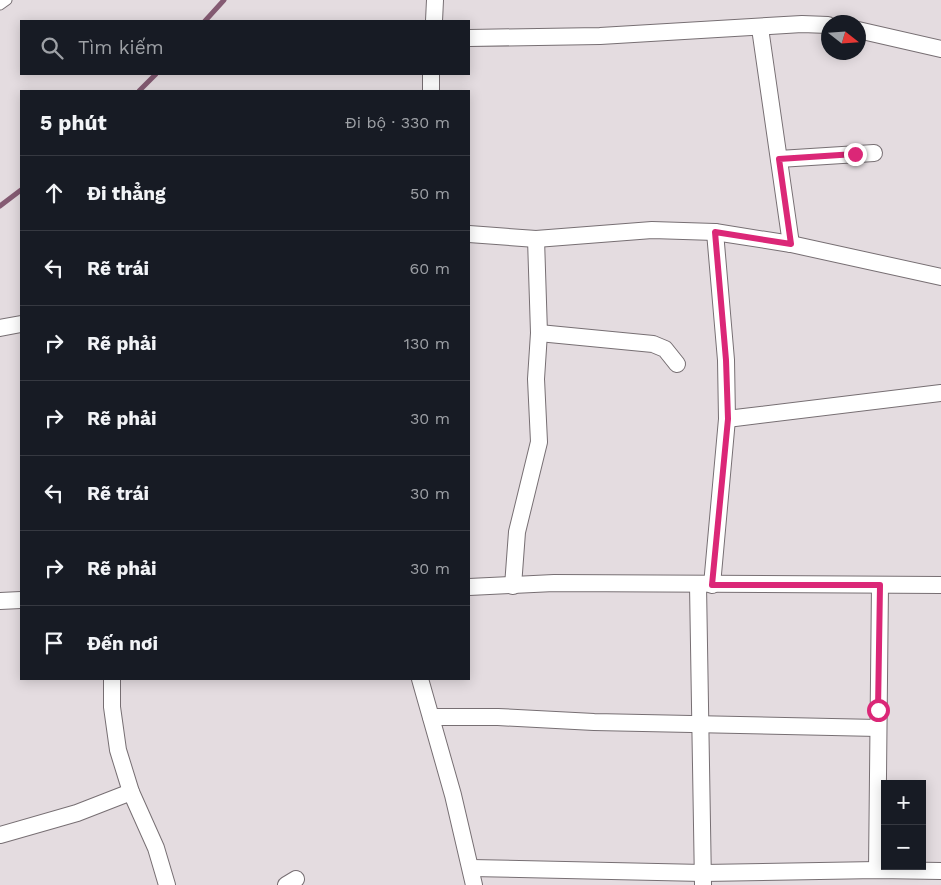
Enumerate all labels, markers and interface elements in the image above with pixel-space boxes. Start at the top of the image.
north arrow [821,15,866,60]
search box [20,20,470,75]
icon: search [38,34,66,62]
text: Tìm kiếm [78,36,164,59]
text: 5 phút [40,110,107,135]
text: Đi bộ · 330 m [345,113,450,132]
route end [844,143,867,166]
icon: ahead [40,179,68,207]
text: Đi thẳng [87,182,166,205]
text: 50 m [410,184,450,203]
icon: left [40,254,68,282]
text: Rẽ trái [87,257,149,280]
text: 60 m [410,259,450,278]
icon: right [40,329,68,357]
text: Rẽ phải [87,332,157,355]
text: 130 m [404,334,450,353]
icon: right [40,404,68,432]
text: Rẽ phải [87,407,157,430]
text: 30 m [410,409,450,428]
icon: left [40,479,68,507]
text: Rẽ trái [87,482,149,505]
text: 30 m [410,484,450,503]
icon: right [40,554,68,582]
text: Rẽ phải [87,557,157,580]
text: 30 m [410,559,450,578]
icon: arrive [40,629,68,657]
text: Đến nơi [87,632,158,655]
route start [867,699,890,722]
map controls [881,780,926,870]
button: + [881,780,926,825]
button: − [881,825,926,870]

